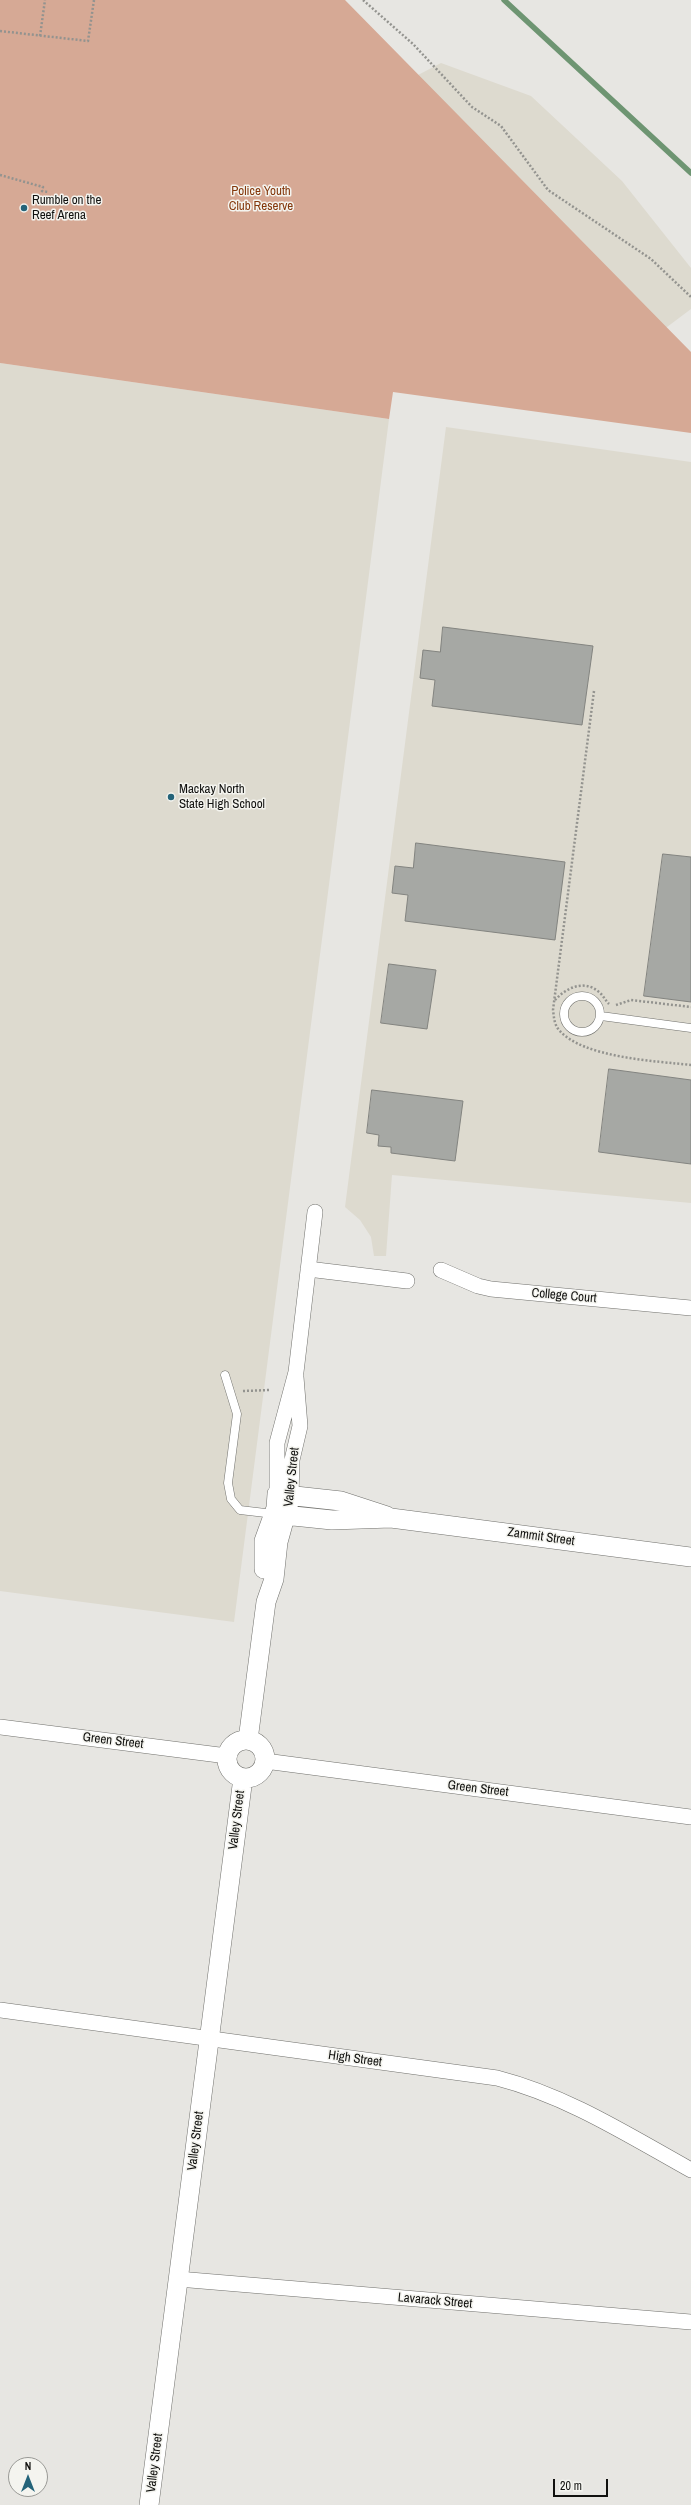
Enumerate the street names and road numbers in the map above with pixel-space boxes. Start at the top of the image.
street label: College Court [531,1285,597,1307]
street label: Valley Street [281,1447,303,1507]
street label: Zammit Street [506,1525,576,1549]
street label: Green Street [82,1730,144,1752]
street label: Green Street [447,1778,509,1800]
street label: Valley Street [226,1789,248,1851]
street label: High Street [327,2048,383,2070]
street label: Valley Street [185,2110,207,2172]
street label: Lavarack Street [397,2290,473,2312]
street label: Valley Street [144,2432,166,2494]

